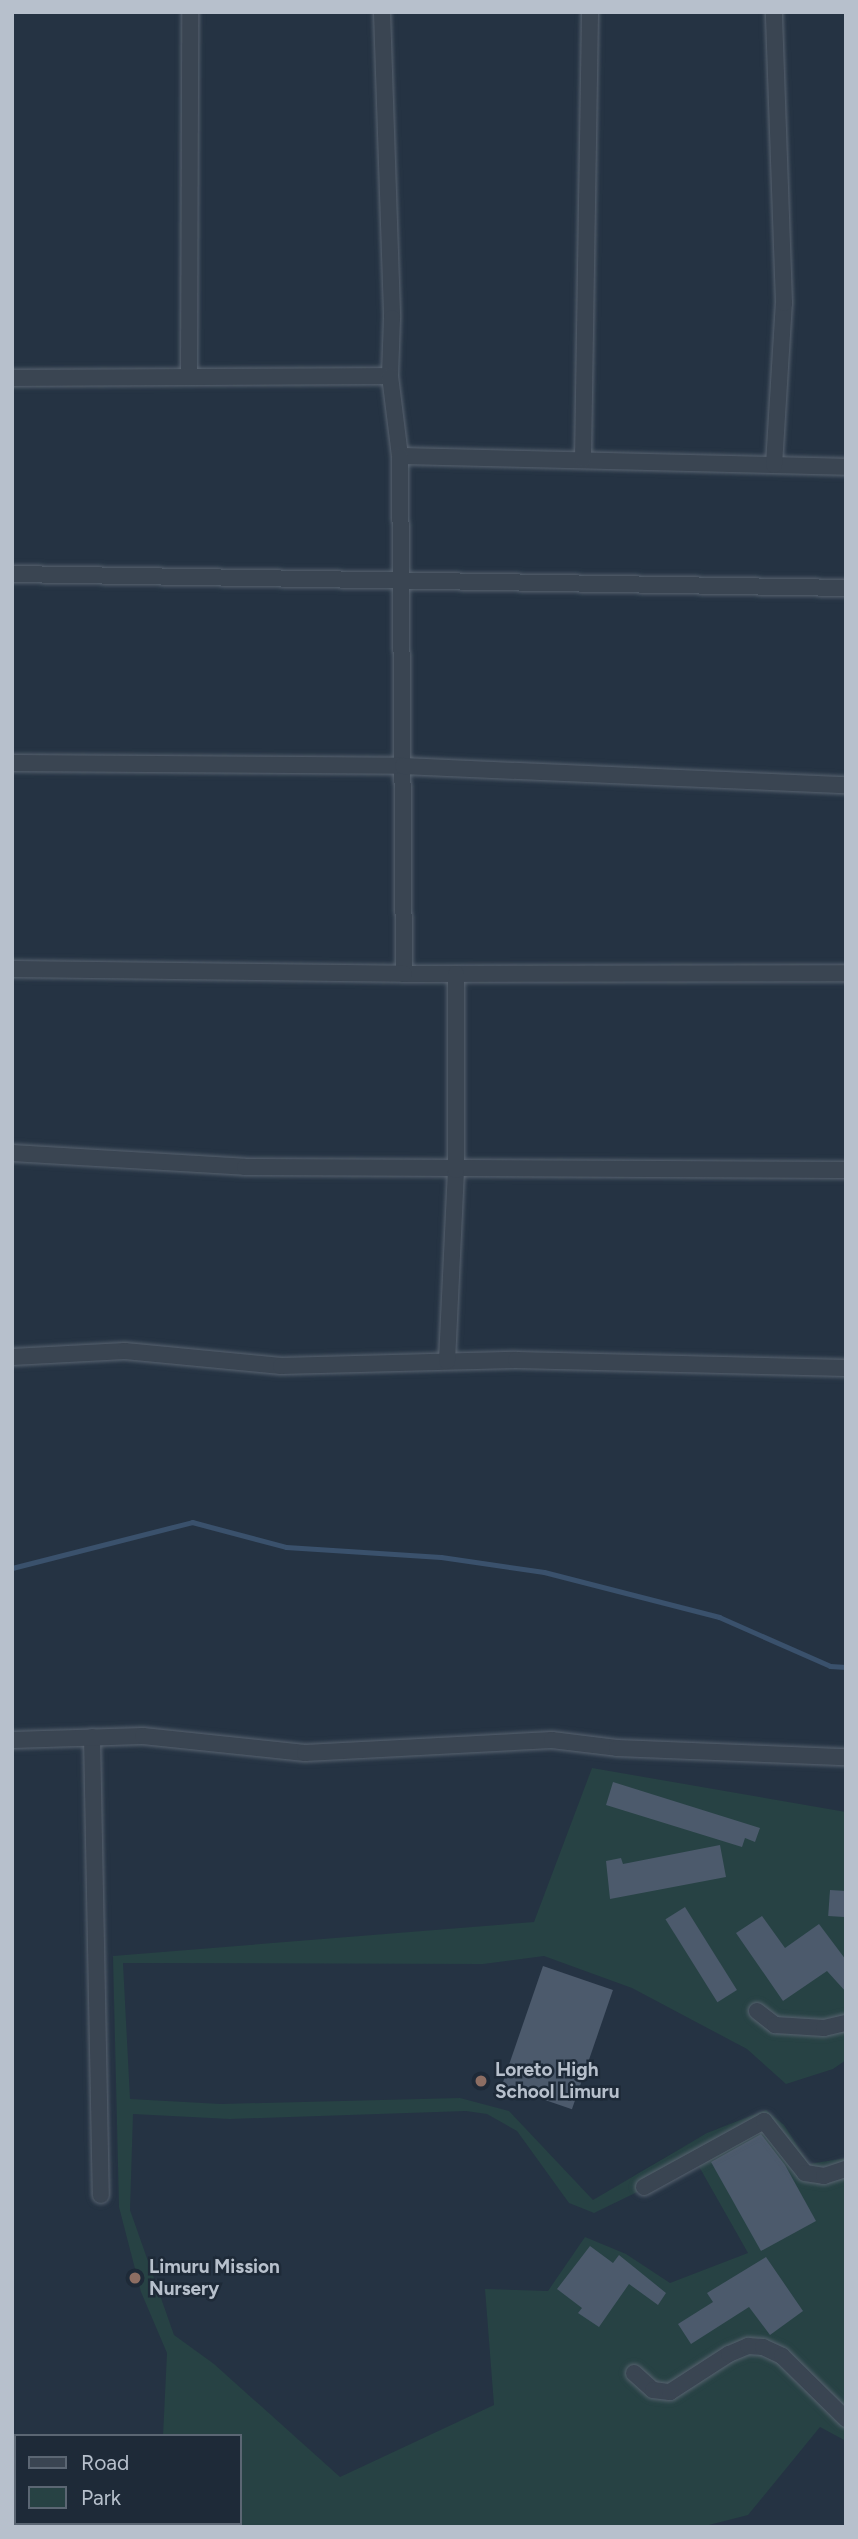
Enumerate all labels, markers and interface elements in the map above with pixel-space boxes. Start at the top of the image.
place label: Loreto High School Limuru [495,2059,620,2103]
marker: Loreto High School Limuru [473,2073,489,2089]
place label: Limuru Mission Nursery [149,2256,280,2300]
marker: Limuru Mission Nursery [127,2270,143,2286]
legend [14,2434,242,2525]
text: Road [81,2450,129,2475]
text: Park [81,2485,121,2510]

